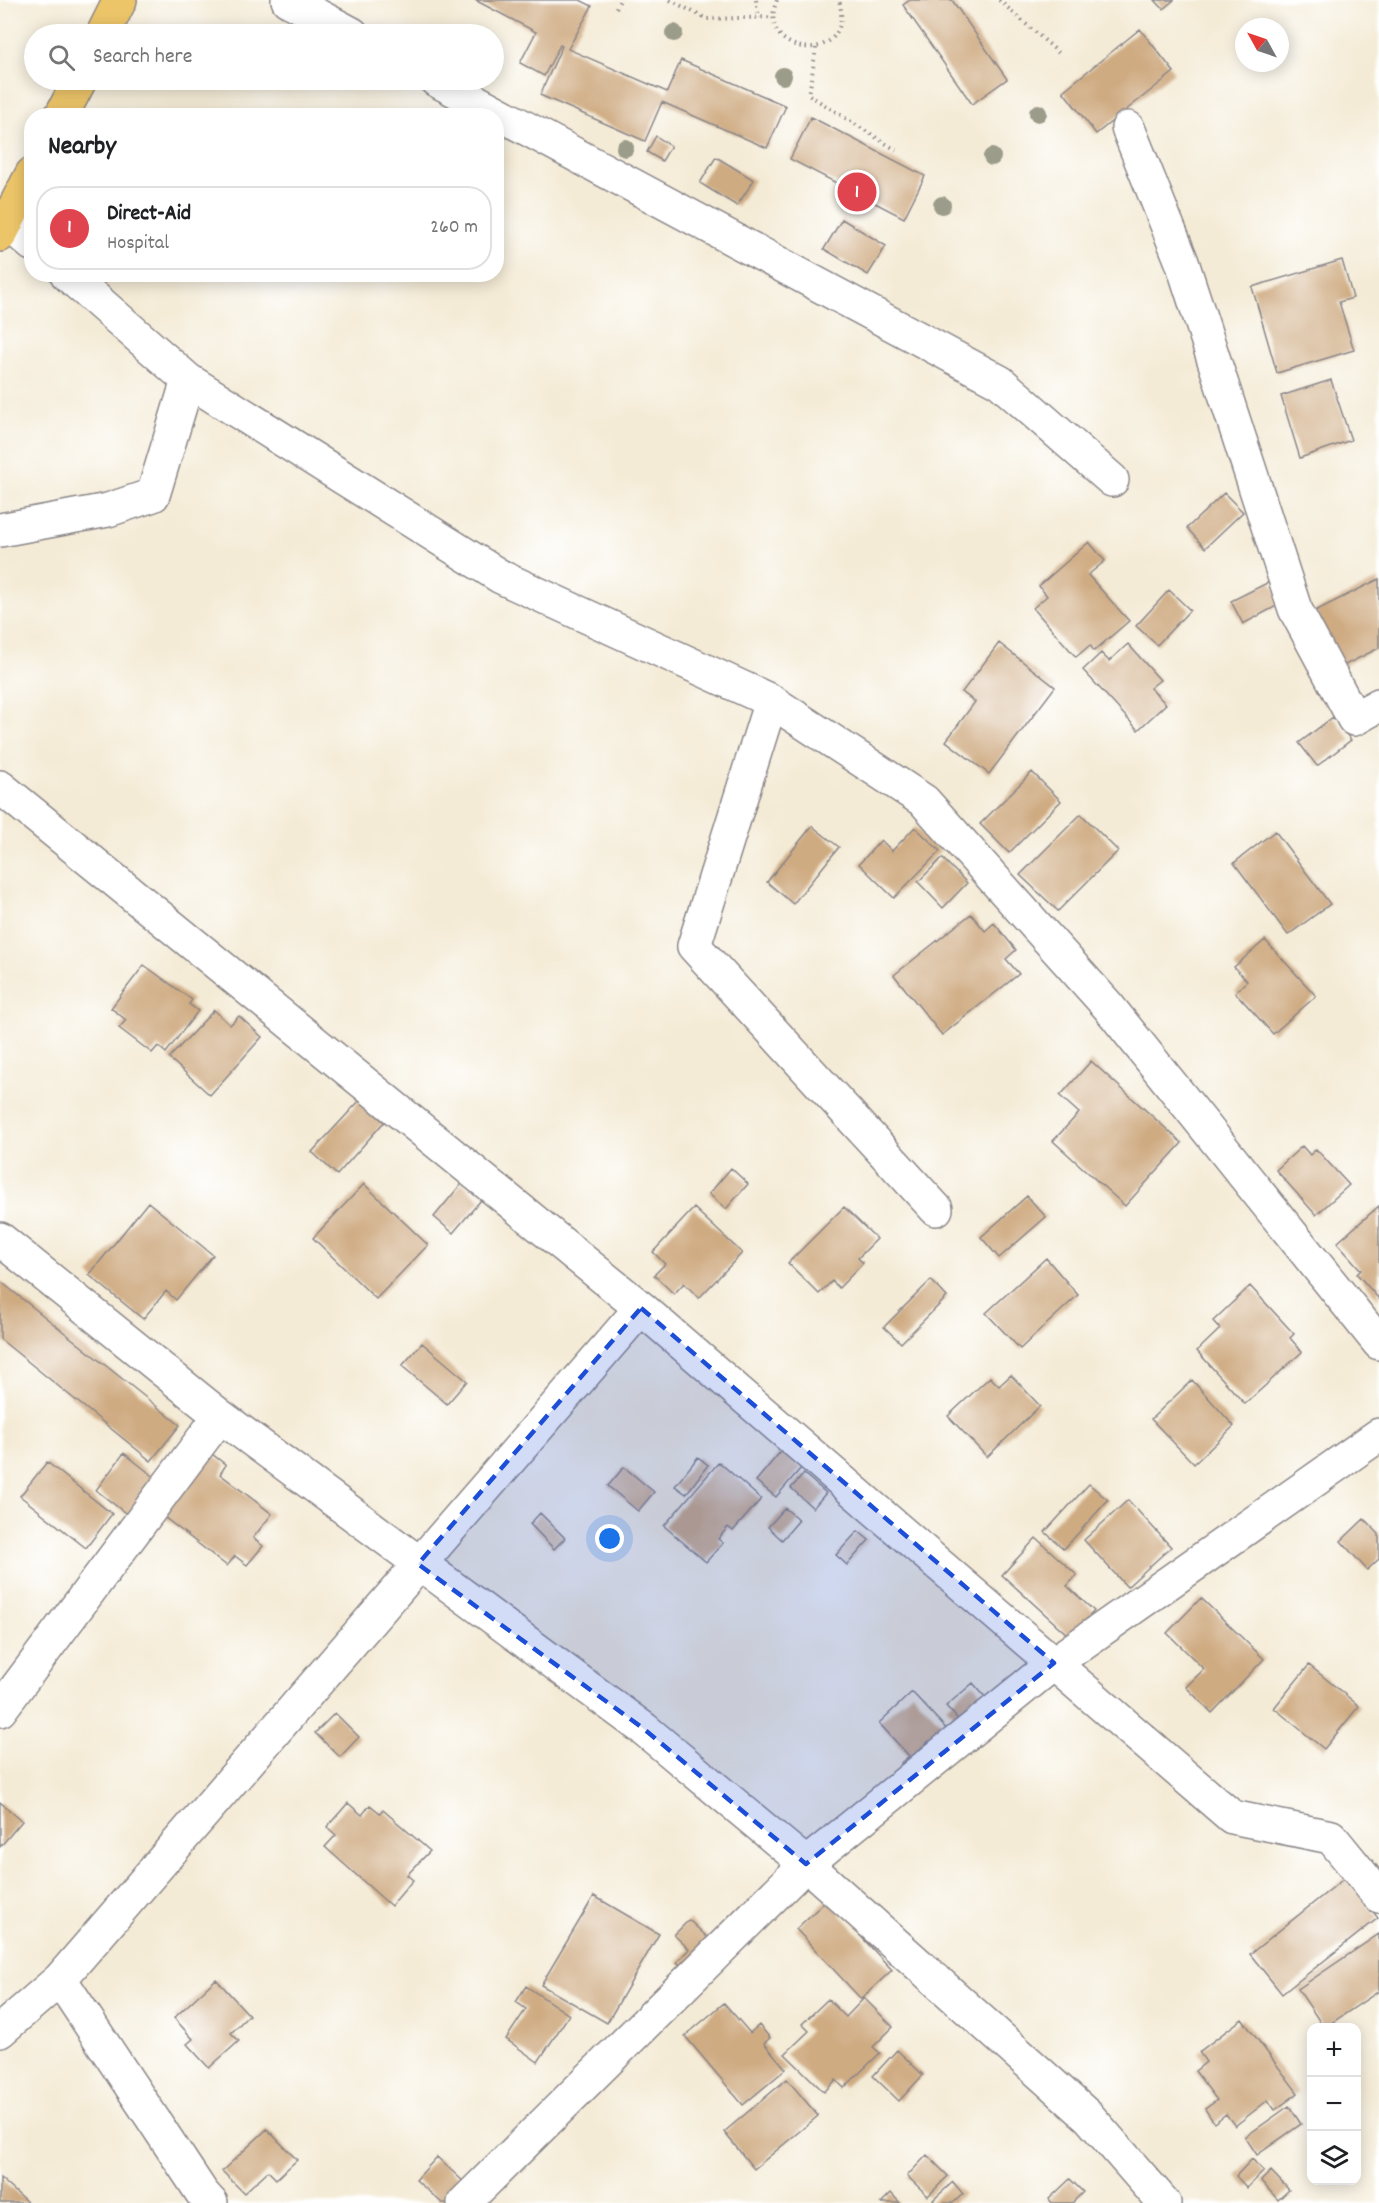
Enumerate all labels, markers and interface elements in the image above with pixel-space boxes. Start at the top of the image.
north arrow [1235,18,1289,72]
search box [24,24,504,90]
icon: search [45,41,78,74]
text: Search here [93,42,192,73]
text: Nearby [48,129,116,166]
pin: 1 [838,170,876,214]
text: Direct-Aid [107,199,191,230]
text: 1 [67,214,72,242]
text: 260 m [430,214,478,242]
text: Hospital [107,230,169,258]
your location [595,1524,624,1553]
map controls [1307,2023,1361,2185]
button: + [1307,2023,1361,2077]
button: − [1307,2077,1361,2131]
button: layers [1307,2131,1361,2185]

